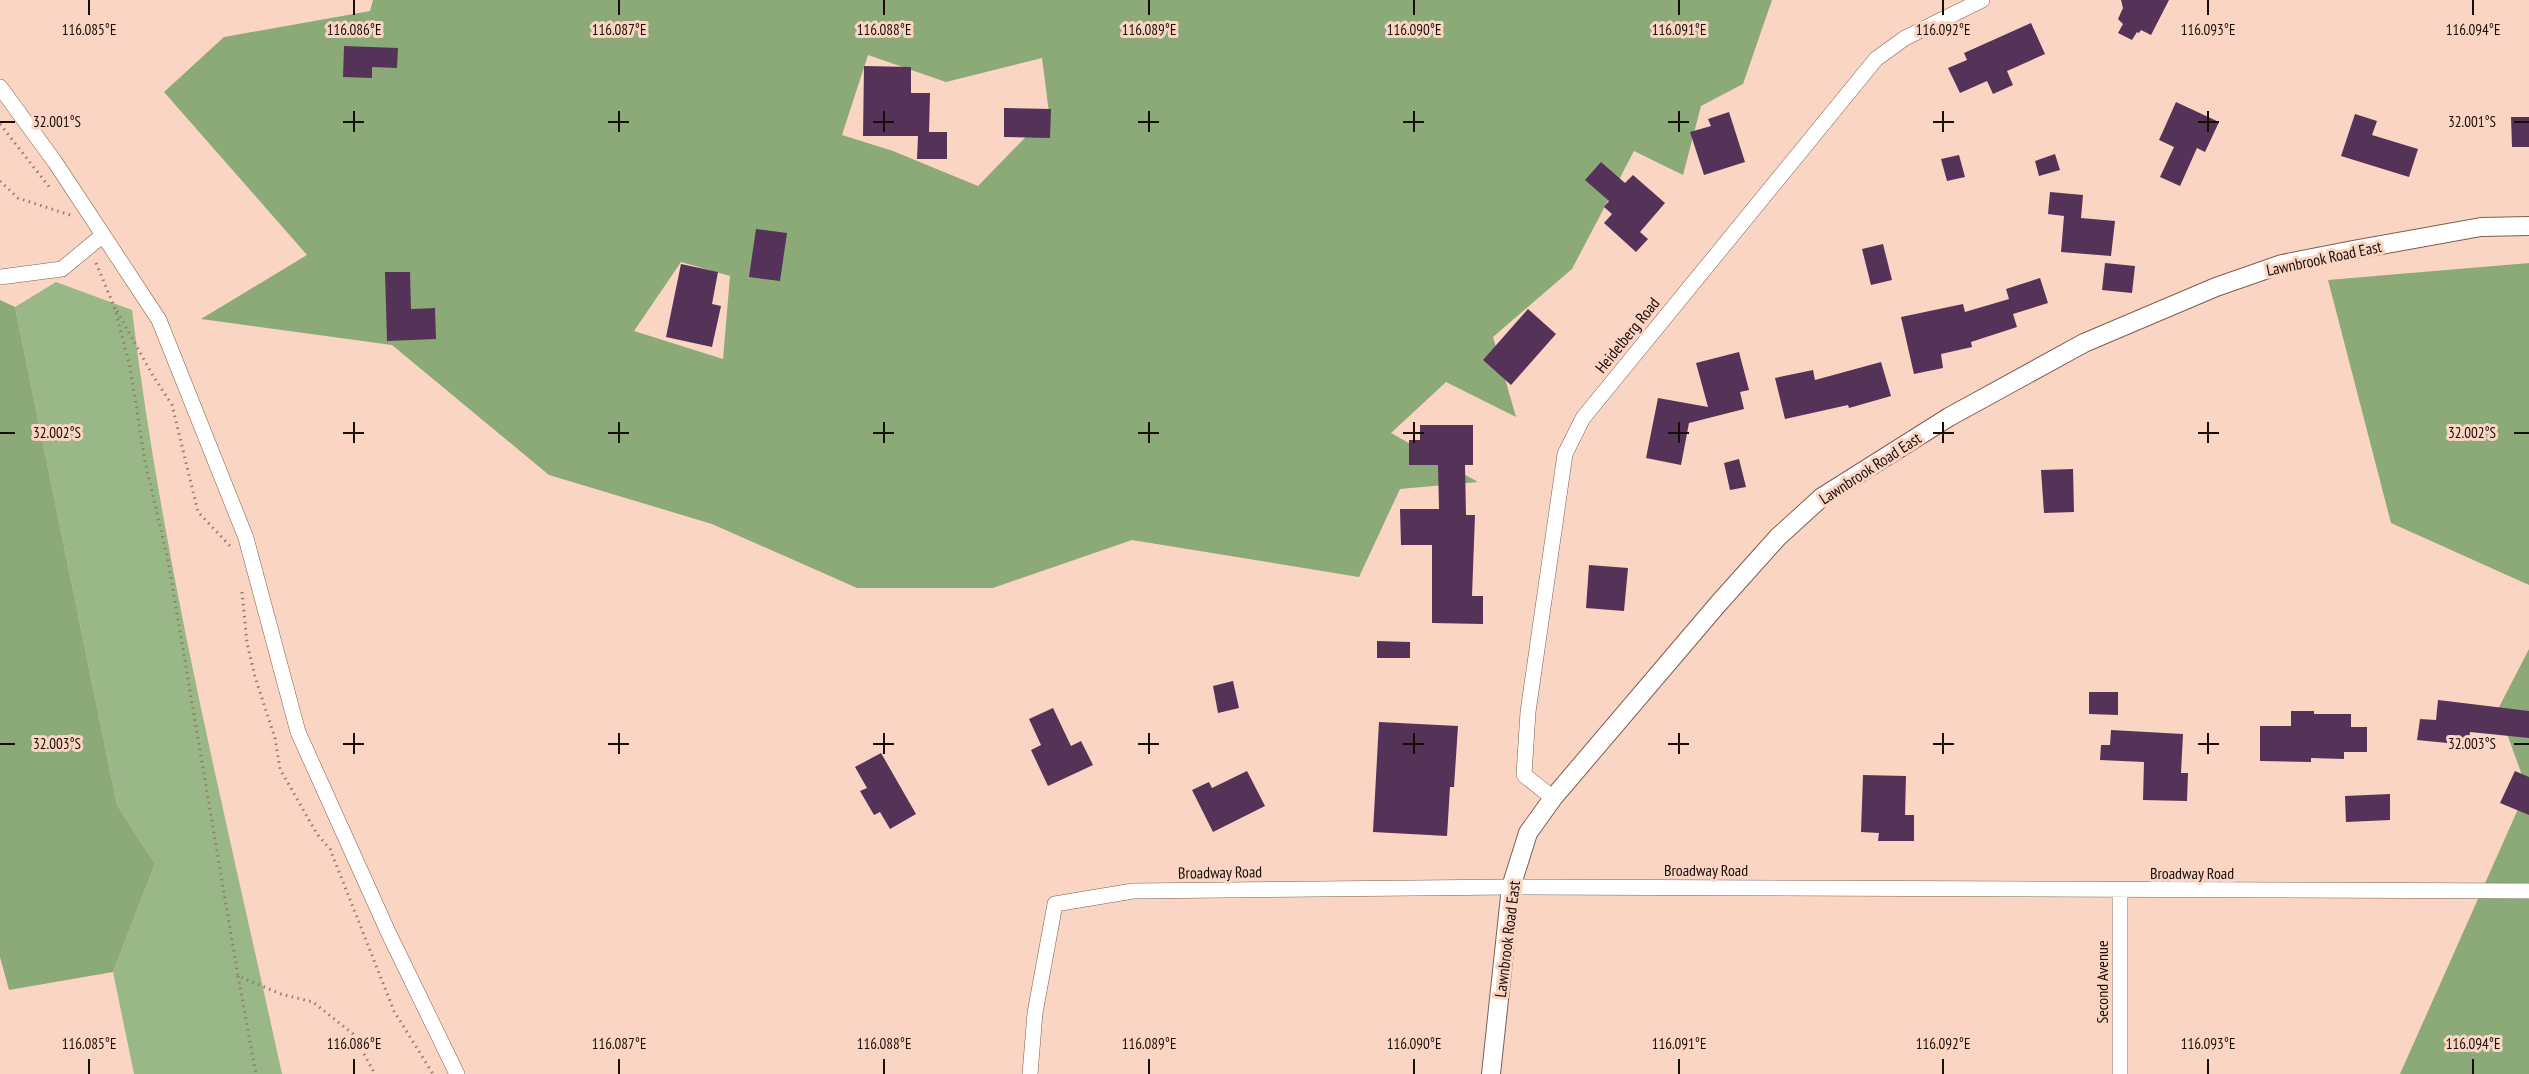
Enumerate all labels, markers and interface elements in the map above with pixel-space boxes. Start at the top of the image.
text: 116.085°E [62,20,116,39]
text: 116.086°E [327,20,381,39]
text: 116.087°E [592,20,646,39]
text: 116.088°E [857,20,911,39]
text: 116.089°E [1122,20,1176,39]
text: 116.090°E [1387,20,1441,39]
text: 116.091°E [1652,20,1706,39]
text: 116.092°E [1916,20,1970,39]
text: 116.093°E [2181,20,2235,39]
text: 116.094°E [2446,20,2500,39]
text: 32.001°S [33,112,81,131]
text: 32.001°S [2448,112,2496,131]
street label: Lawnbrook Road East [2264,236,2384,280]
street label: Heidelberg Road [1590,293,1664,377]
text: 32.002°S [33,423,81,442]
text: 32.002°S [2448,423,2496,442]
street label: Lawnbrook Road East [1815,427,1925,508]
text: 32.003°S [33,734,81,753]
text: 32.003°S [2448,734,2496,753]
street label: Broadway Road [1664,860,1748,880]
street label: Broadway Road [1178,861,1262,883]
street label: Broadway Road [2150,863,2234,883]
street label: Lawnbrook Road East [1490,879,1524,998]
street label: Second Avenue [2092,940,2112,1024]
text: 116.085°E [62,1034,116,1053]
text: 116.086°E [327,1034,381,1053]
text: 116.087°E [592,1034,646,1053]
text: 116.088°E [857,1034,911,1053]
text: 116.089°E [1122,1034,1176,1053]
text: 116.090°E [1387,1034,1441,1053]
text: 116.091°E [1652,1034,1706,1053]
text: 116.092°E [1916,1034,1970,1053]
text: 116.093°E [2181,1034,2235,1053]
text: 116.094°E [2446,1034,2500,1053]

